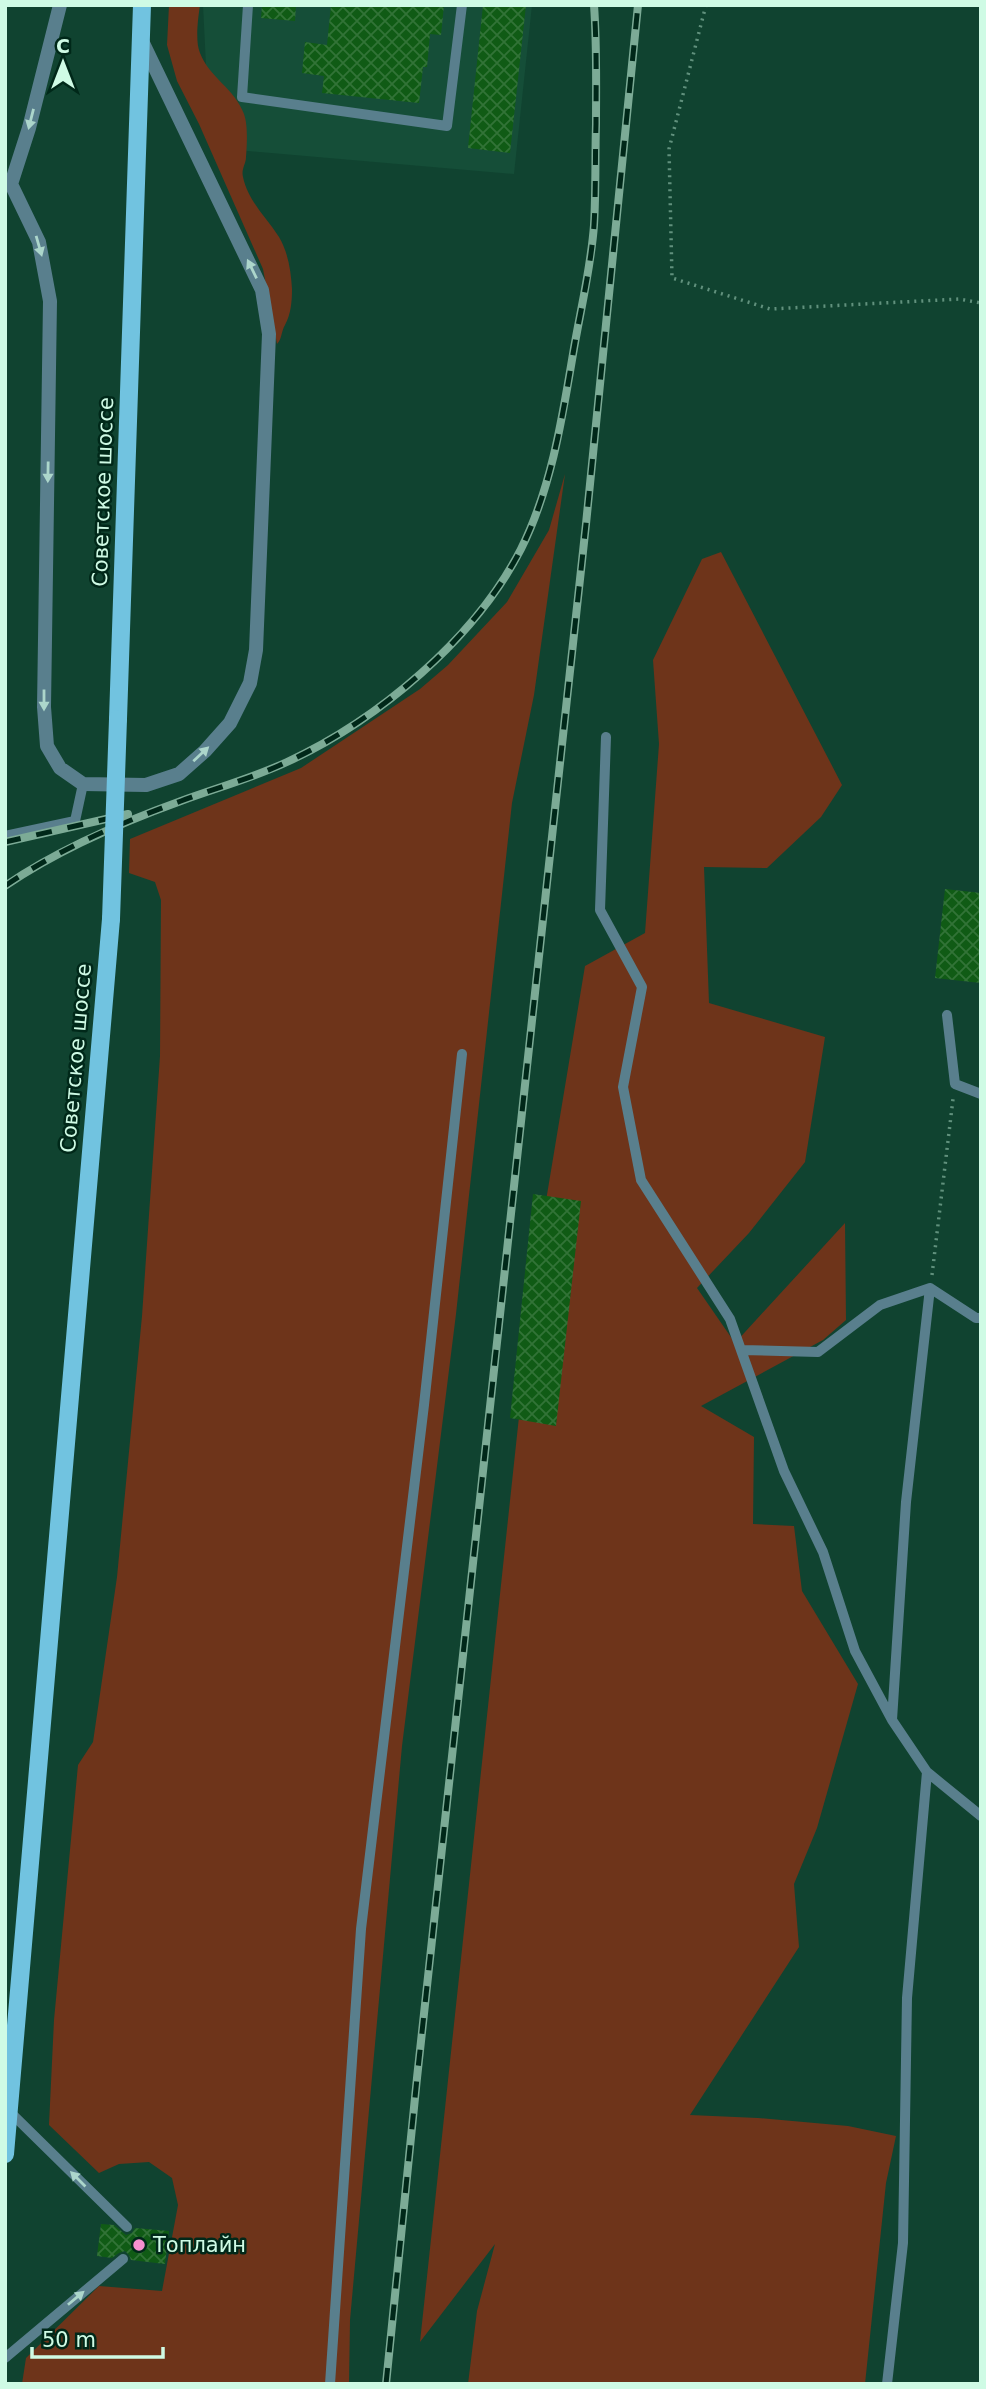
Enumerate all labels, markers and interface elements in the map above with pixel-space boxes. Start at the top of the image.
north arrow [28,28,98,98]
text: С [56,35,70,57]
one-way arrow [26,109,36,130]
one-way arrow [34,236,44,257]
one-way arrow [246,259,257,279]
street label: Советское шоссе [88,397,118,587]
one-way arrow [42,461,53,483]
one-way arrow [38,689,50,711]
one-way arrow [192,746,210,762]
street label: Советское шоссе [56,962,96,1154]
one-way arrow [70,2171,87,2187]
place label: Топлайн [152,2233,246,2257]
marker: Топлайн [131,2237,147,2253]
one-way arrow [68,2291,85,2306]
scale bar [32,2316,163,2360]
text: 50 m [42,2328,96,2352]

